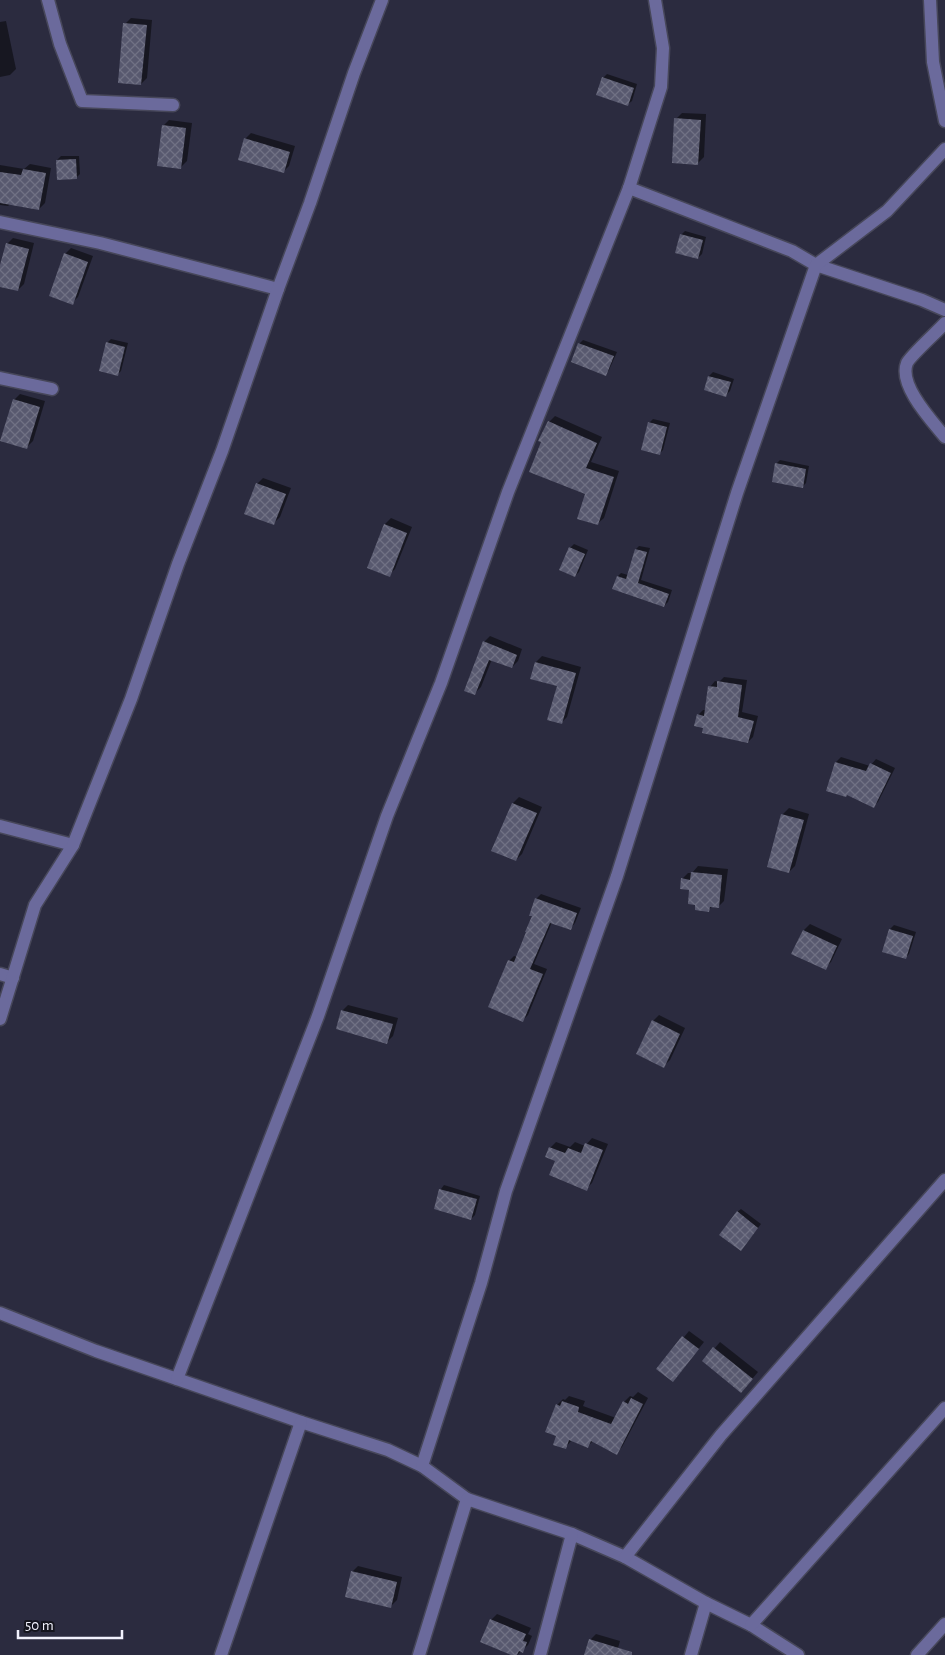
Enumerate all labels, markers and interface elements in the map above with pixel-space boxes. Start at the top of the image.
scale bar [18,1608,121,1640]
text: 50 m [25,1618,54,1633]

